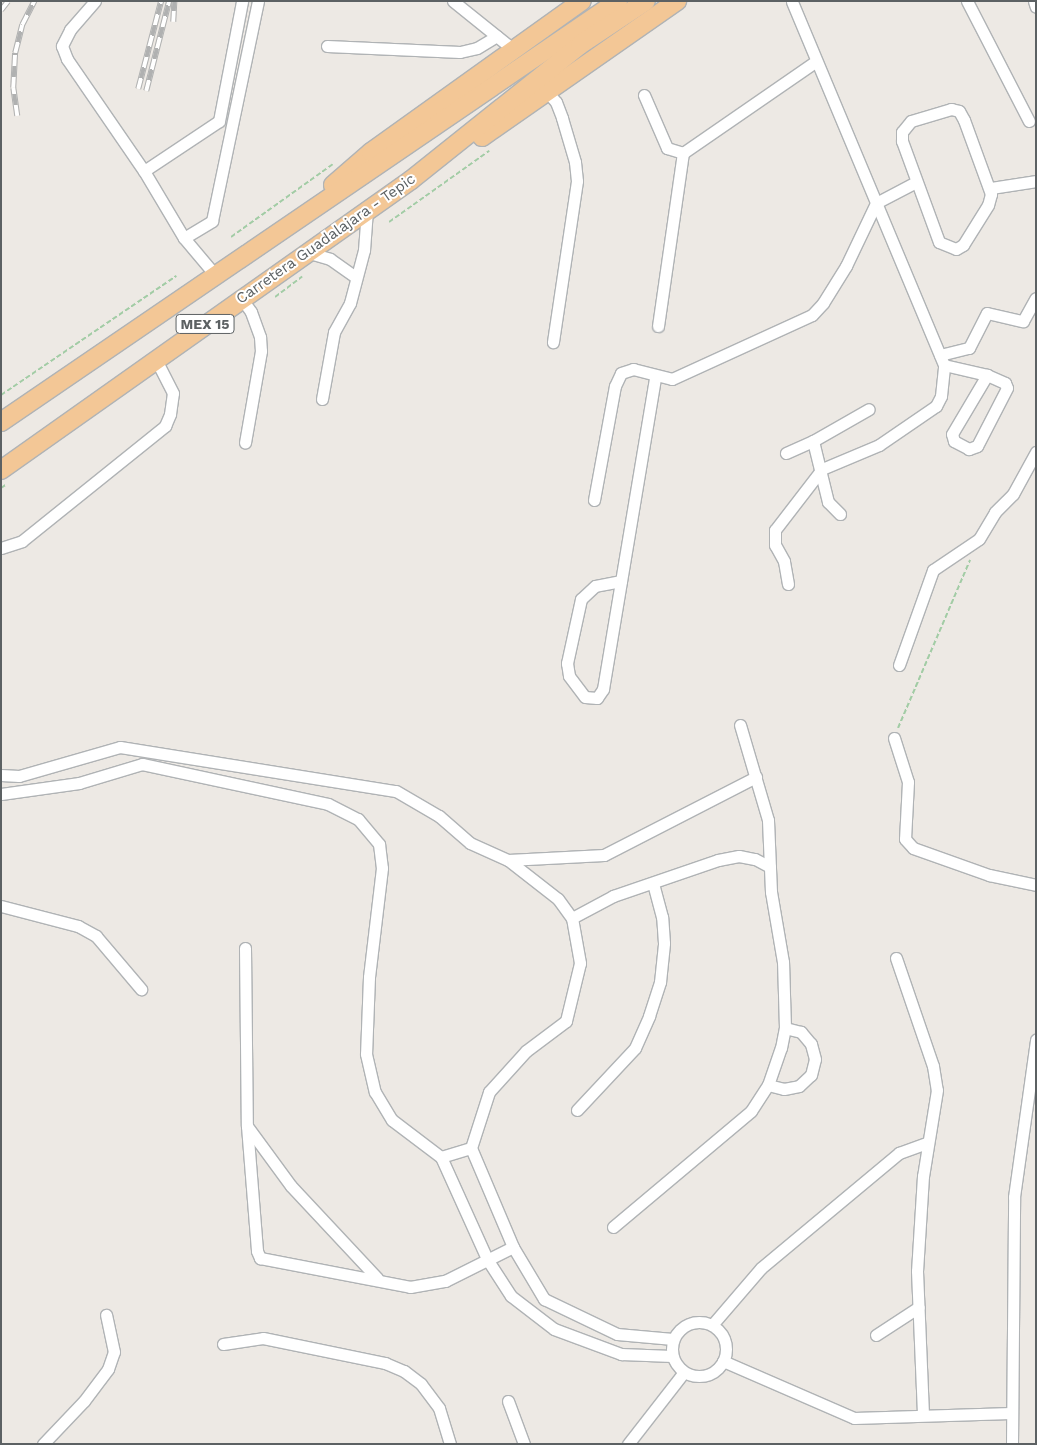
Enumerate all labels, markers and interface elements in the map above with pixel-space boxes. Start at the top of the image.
street label: Carretera Guadalajara - Tepic [232,170,420,308]
road number: MEX 15 [175,312,235,336]

